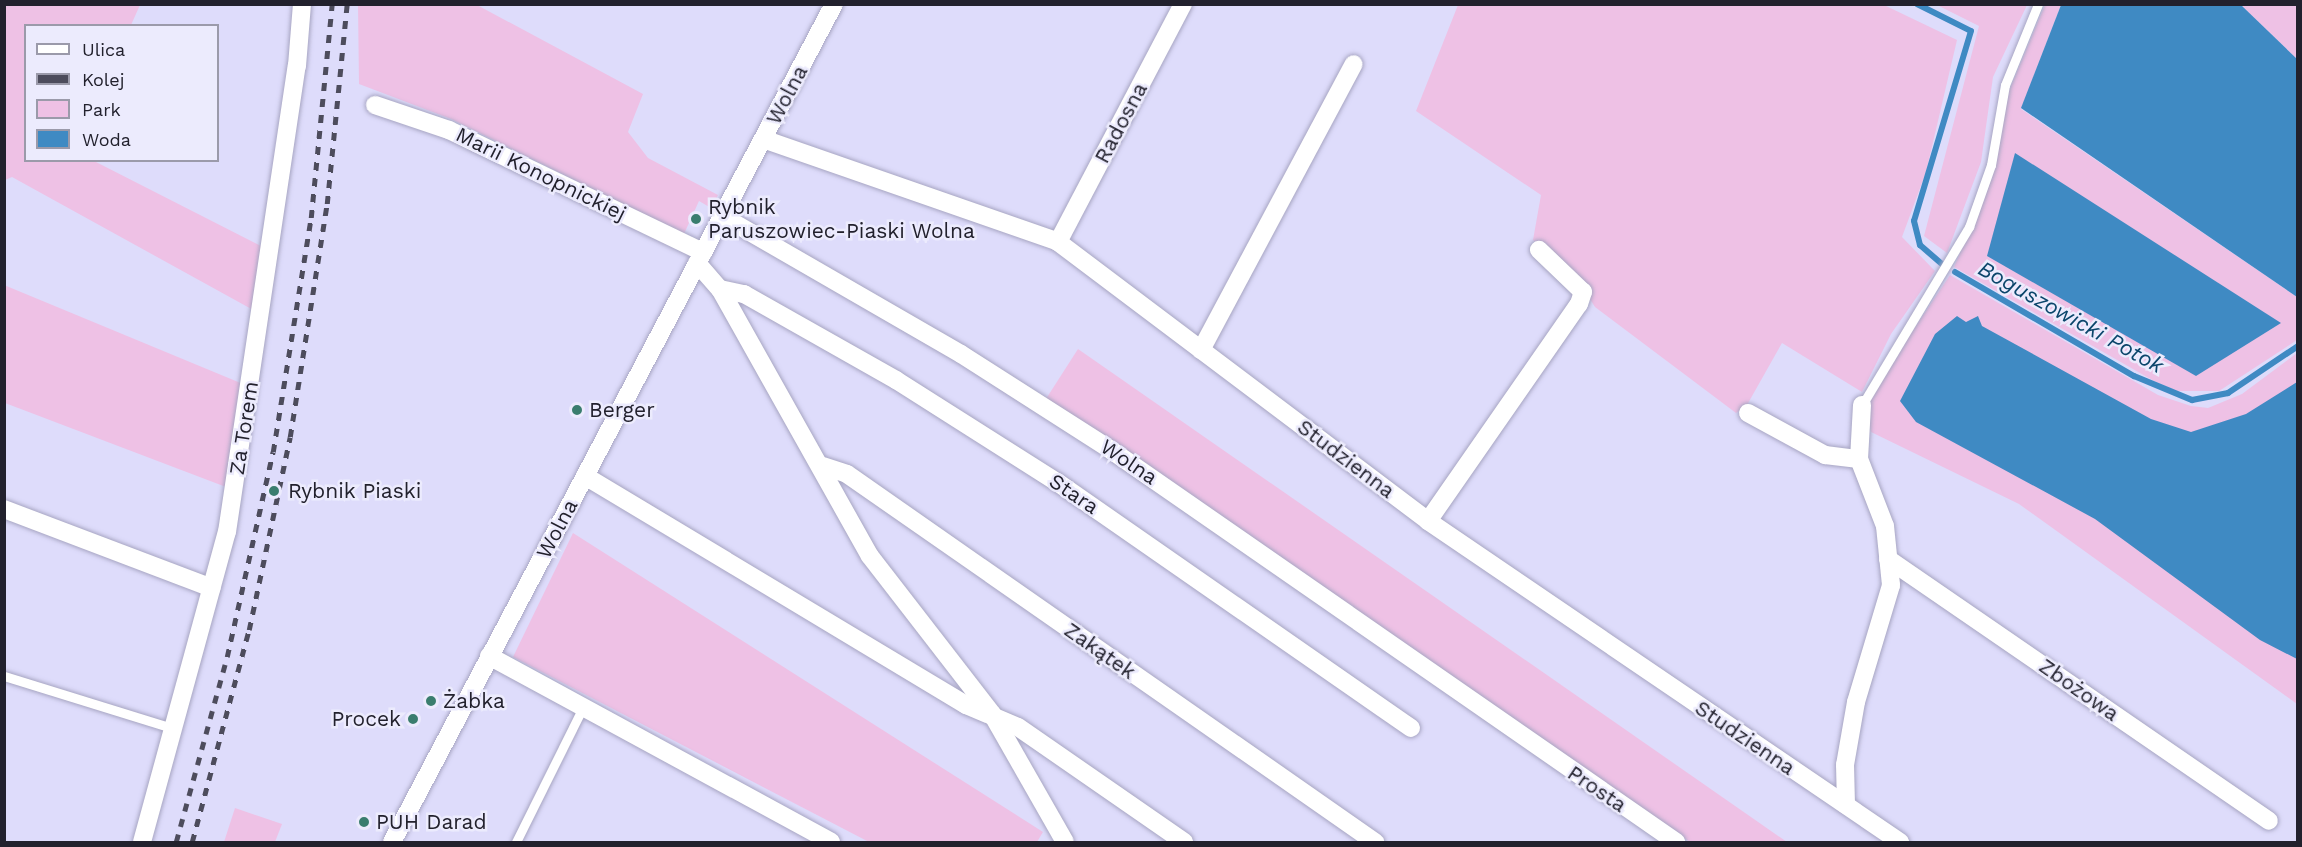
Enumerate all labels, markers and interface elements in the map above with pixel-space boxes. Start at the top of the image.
legend [24,24,219,162]
text: Ulica [82,39,125,60]
street label: Wolna [761,61,813,129]
text: Kolej [82,69,125,90]
street label: Radosna [1089,78,1153,168]
text: Park [82,99,121,120]
street label: Marii Konopnickiej [452,122,630,226]
text: Woda [82,129,131,150]
place label: Rybnik Paruszowiec-Piaski Wolna [708,194,975,244]
marker: Rybnik Paruszowiec-Piaski Wolna [689,212,703,226]
water label: Boguszowicki Potok [1974,255,2168,379]
street label: Za Torem [224,379,264,477]
place label: Berger [589,397,655,423]
marker: Berger [570,403,584,417]
street label: Studzienna [1292,414,1400,504]
street label: Wolna [1096,434,1162,490]
street label: Stara [1044,468,1104,520]
place label: Rybnik Piaski [288,478,422,504]
marker: Rybnik Piaski [265,482,283,500]
street label: Wolna [531,495,583,563]
street label: Zakątek [1060,617,1140,685]
street label: Zbożowa [2034,653,2124,727]
place label: Żabka [443,688,505,714]
marker: Żabka [424,694,438,708]
street label: Studzienna [1690,695,1800,781]
place label: Procek [332,706,401,732]
marker: Procek [406,712,420,726]
street label: Prosta [1563,760,1631,818]
place label: PUH Darad [376,809,487,835]
marker: PUH Darad [357,815,371,829]

